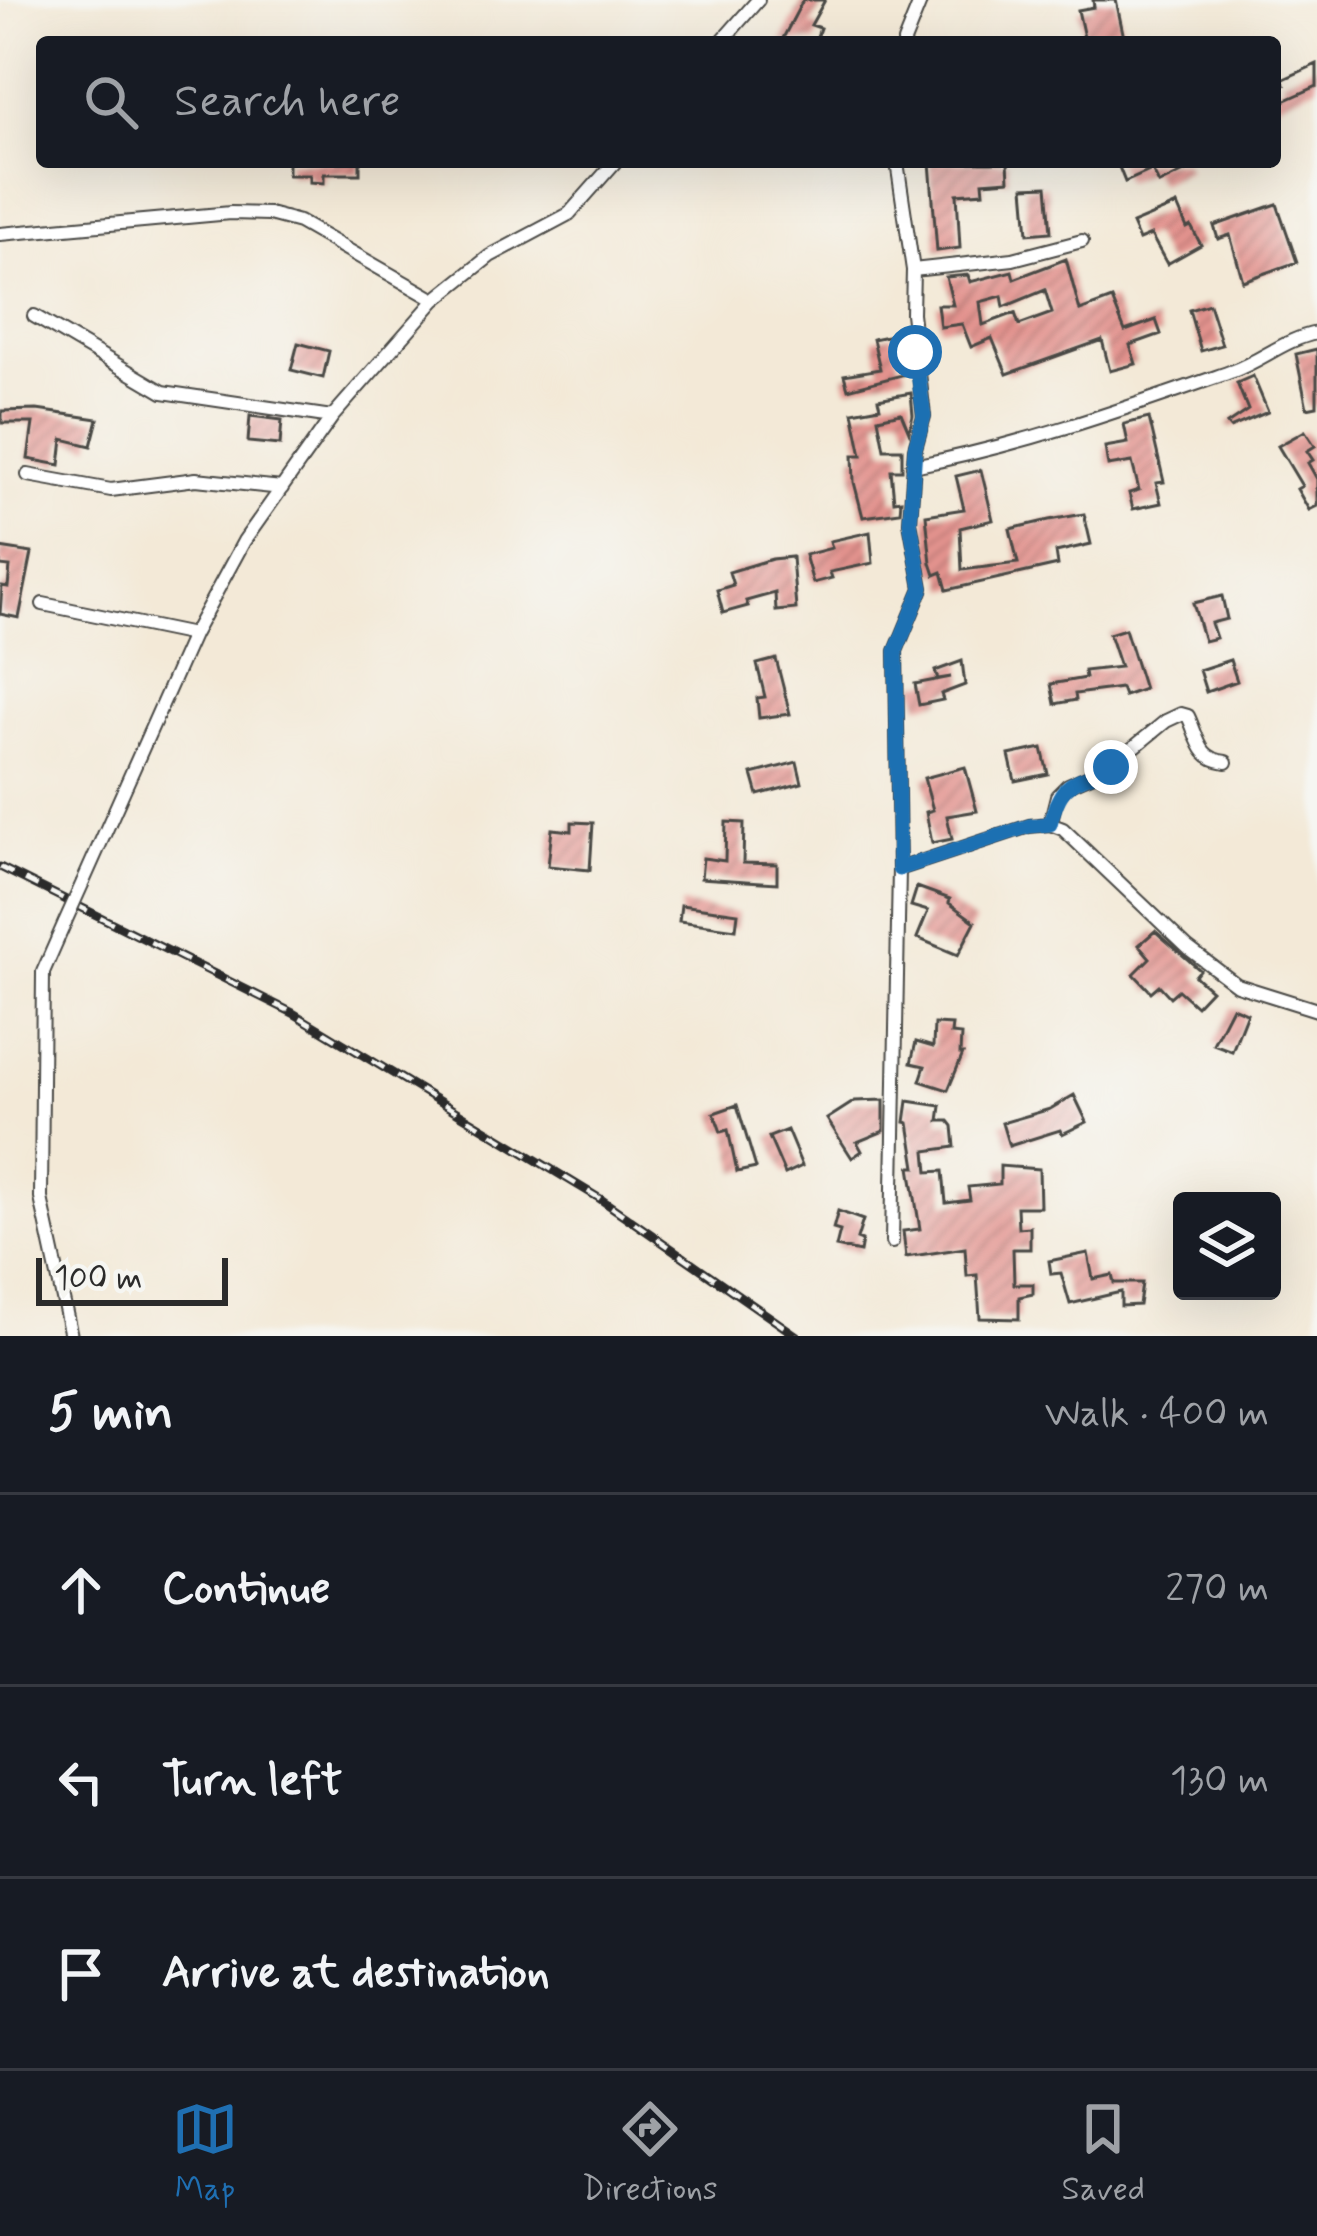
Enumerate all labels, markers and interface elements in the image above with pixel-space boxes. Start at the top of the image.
search box [36,36,1281,168]
icon: search [78,69,144,135]
text: Search here [174,73,401,132]
route start [888,325,942,379]
route end [1084,740,1138,794]
map controls [1173,1192,1281,1300]
button: layers [1173,1192,1281,1300]
scale bar [36,1252,228,1305]
text: 100 m [54,1257,143,1301]
text: 5 min [48,1381,173,1447]
text: Walk · 400 m [1045,1389,1269,1440]
icon: ahead [48,1557,114,1623]
text: Continue [162,1560,330,1619]
text: 270 m [1165,1564,1269,1615]
icon: left [48,1749,114,1815]
text: Turn left [162,1752,342,1811]
text: 130 m [1170,1756,1269,1807]
icon: arrive [48,1941,114,2007]
text: Arrive at destination [162,1944,550,2003]
tab: Map [172,2096,238,2212]
tab: Directions [582,2096,718,2212]
tab: Saved [1062,2096,1145,2212]

